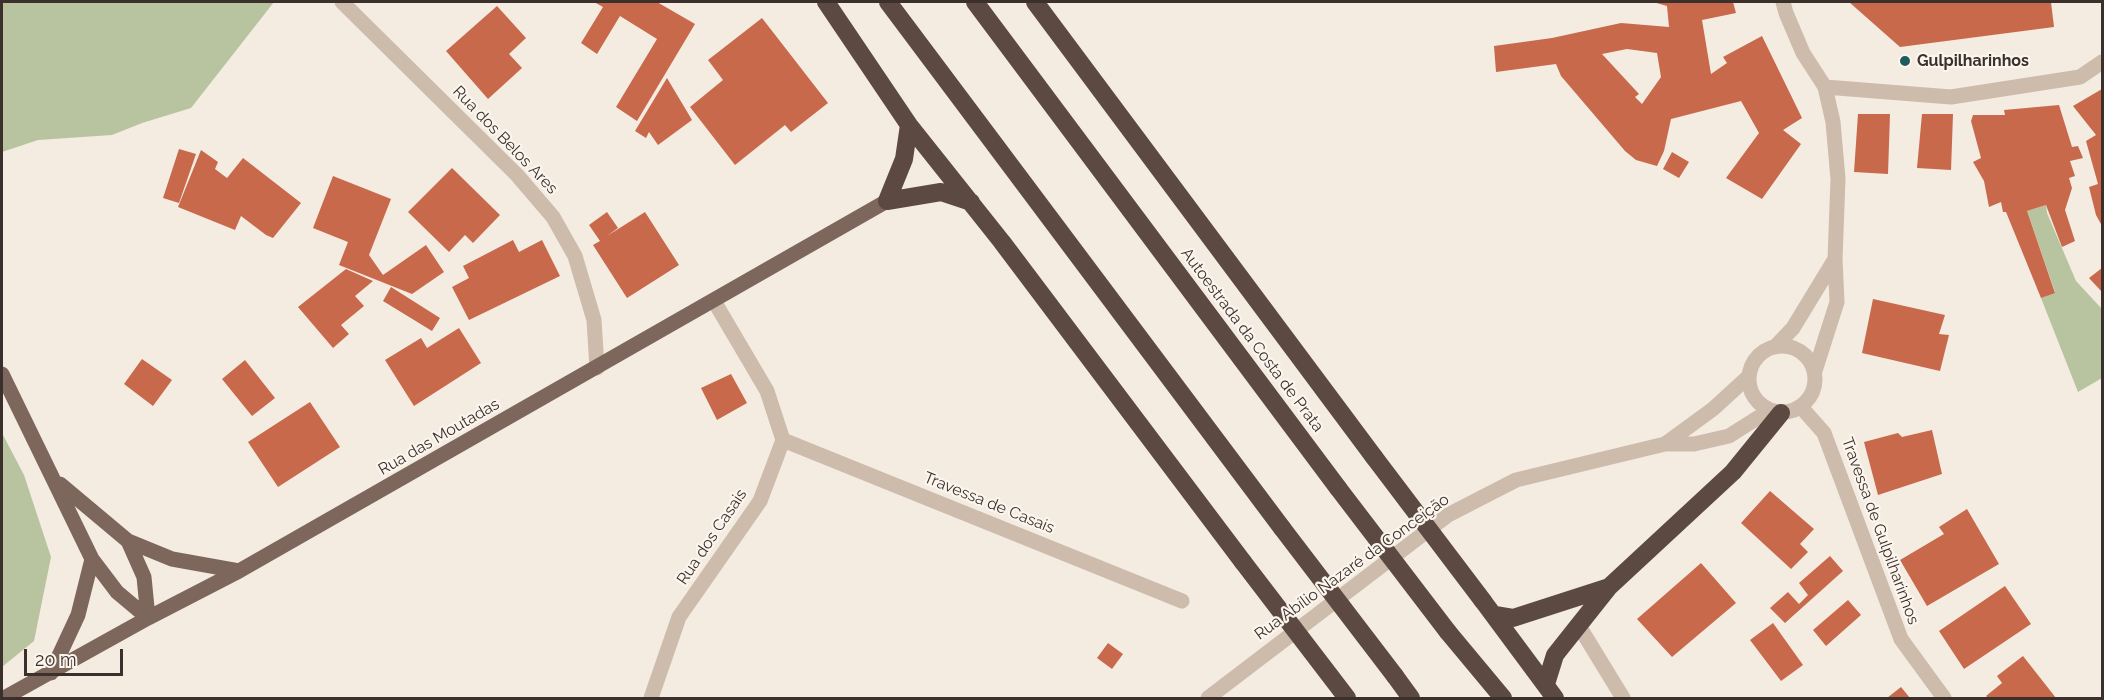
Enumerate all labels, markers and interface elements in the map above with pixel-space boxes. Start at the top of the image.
place label: Gulpilharinhos [1917,51,2029,71]
marker: Gulpilharinhos [1898,54,1912,68]
street label: Rua dos Belos Ares [448,82,562,198]
street label: Autoestrada da Costa de Prata [1177,244,1327,436]
street label: Rua das Moutadas [375,395,503,479]
street label: Travessa de Gulpilharinhos [1837,435,1923,627]
street label: Travessa de Casais [921,468,1057,538]
street label: Rua dos Casais [673,486,751,588]
street label: Rua Abílio Nazaré da Conceição [1251,490,1453,644]
scale bar [27,637,126,675]
text: 20 m [35,649,77,670]

